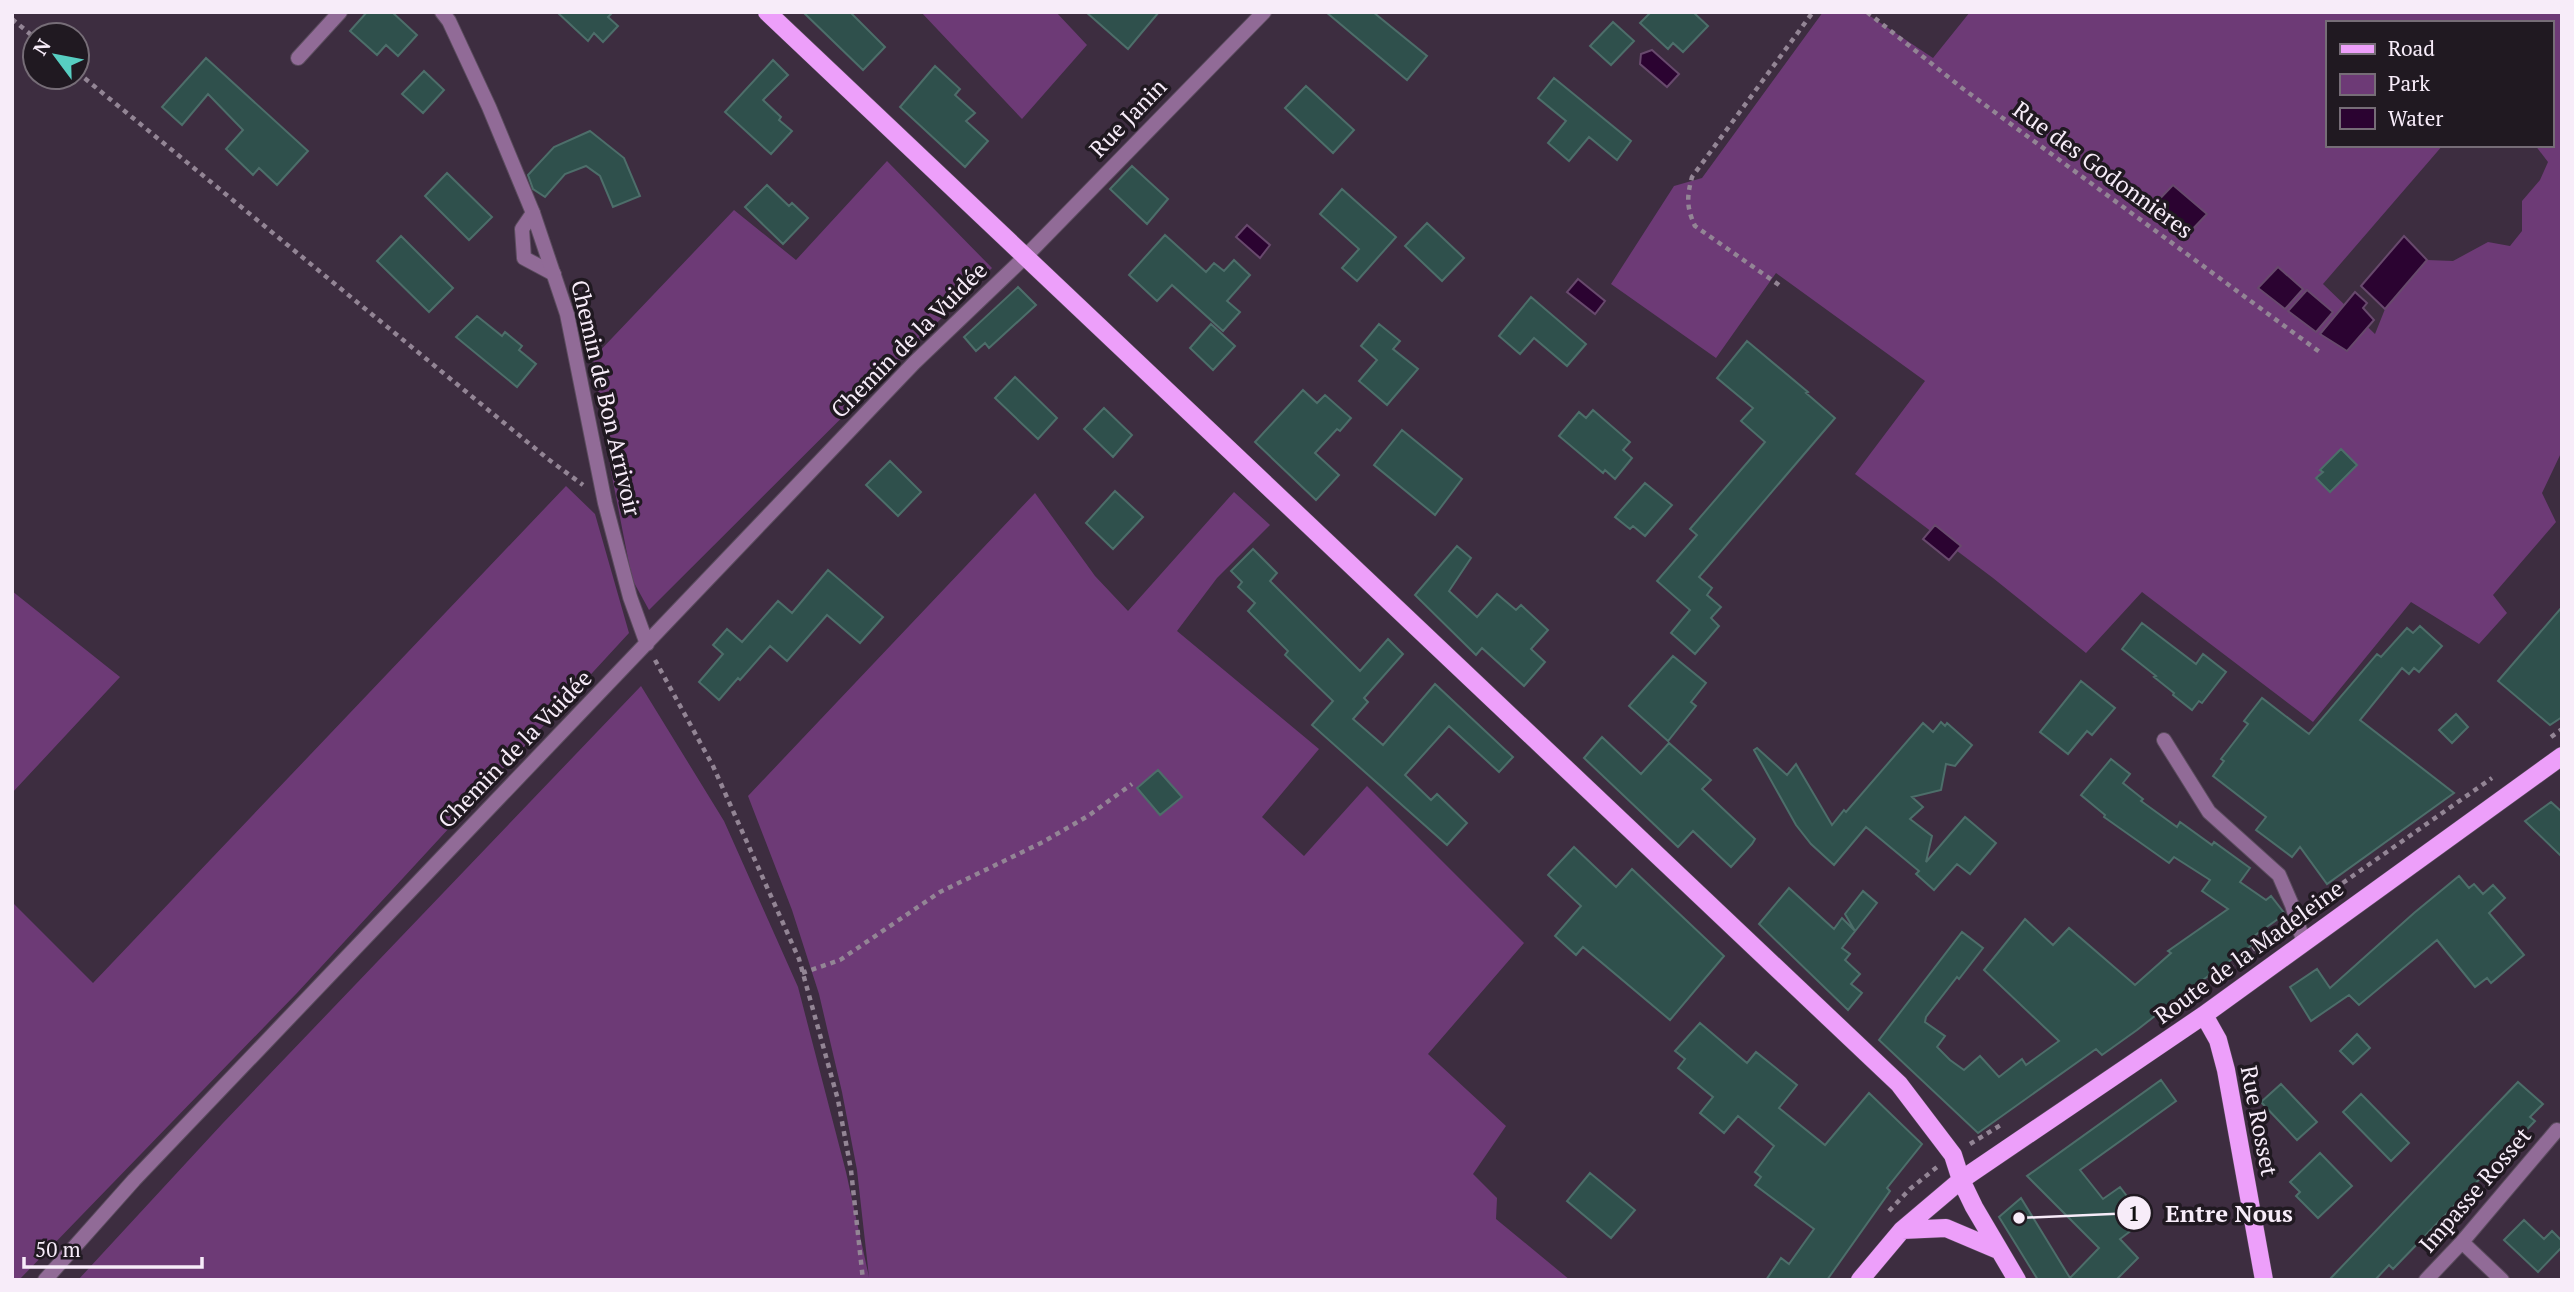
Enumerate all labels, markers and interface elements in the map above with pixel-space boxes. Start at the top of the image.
north arrow [21,21,91,91]
legend [2326,21,2553,147]
text: N [27,33,56,59]
text: Road [2388,34,2435,62]
text: Park [2388,69,2430,97]
street label: Rue Janin [1082,71,1173,164]
street label: Rue des Godonnières [2007,94,2199,245]
text: Water [2388,104,2443,132]
street label: Chemin de la Vuidée [824,255,994,425]
street label: Chemin de Bon Arrivoir [564,277,649,519]
street label: Chemin de la Vuidée [431,663,598,835]
street label: Route de la Madeleine [2148,873,2349,1031]
street label: Rue Rosset [2234,1063,2285,1179]
street label: Impasse Rosset [2412,1120,2538,1259]
callout: Entre Nous [2117,1191,2307,1236]
text: Entre Nous [2165,1197,2293,1229]
text: 1 [2128,1199,2140,1227]
scale bar [24,1226,203,1270]
text: 50 m [35,1235,81,1263]

